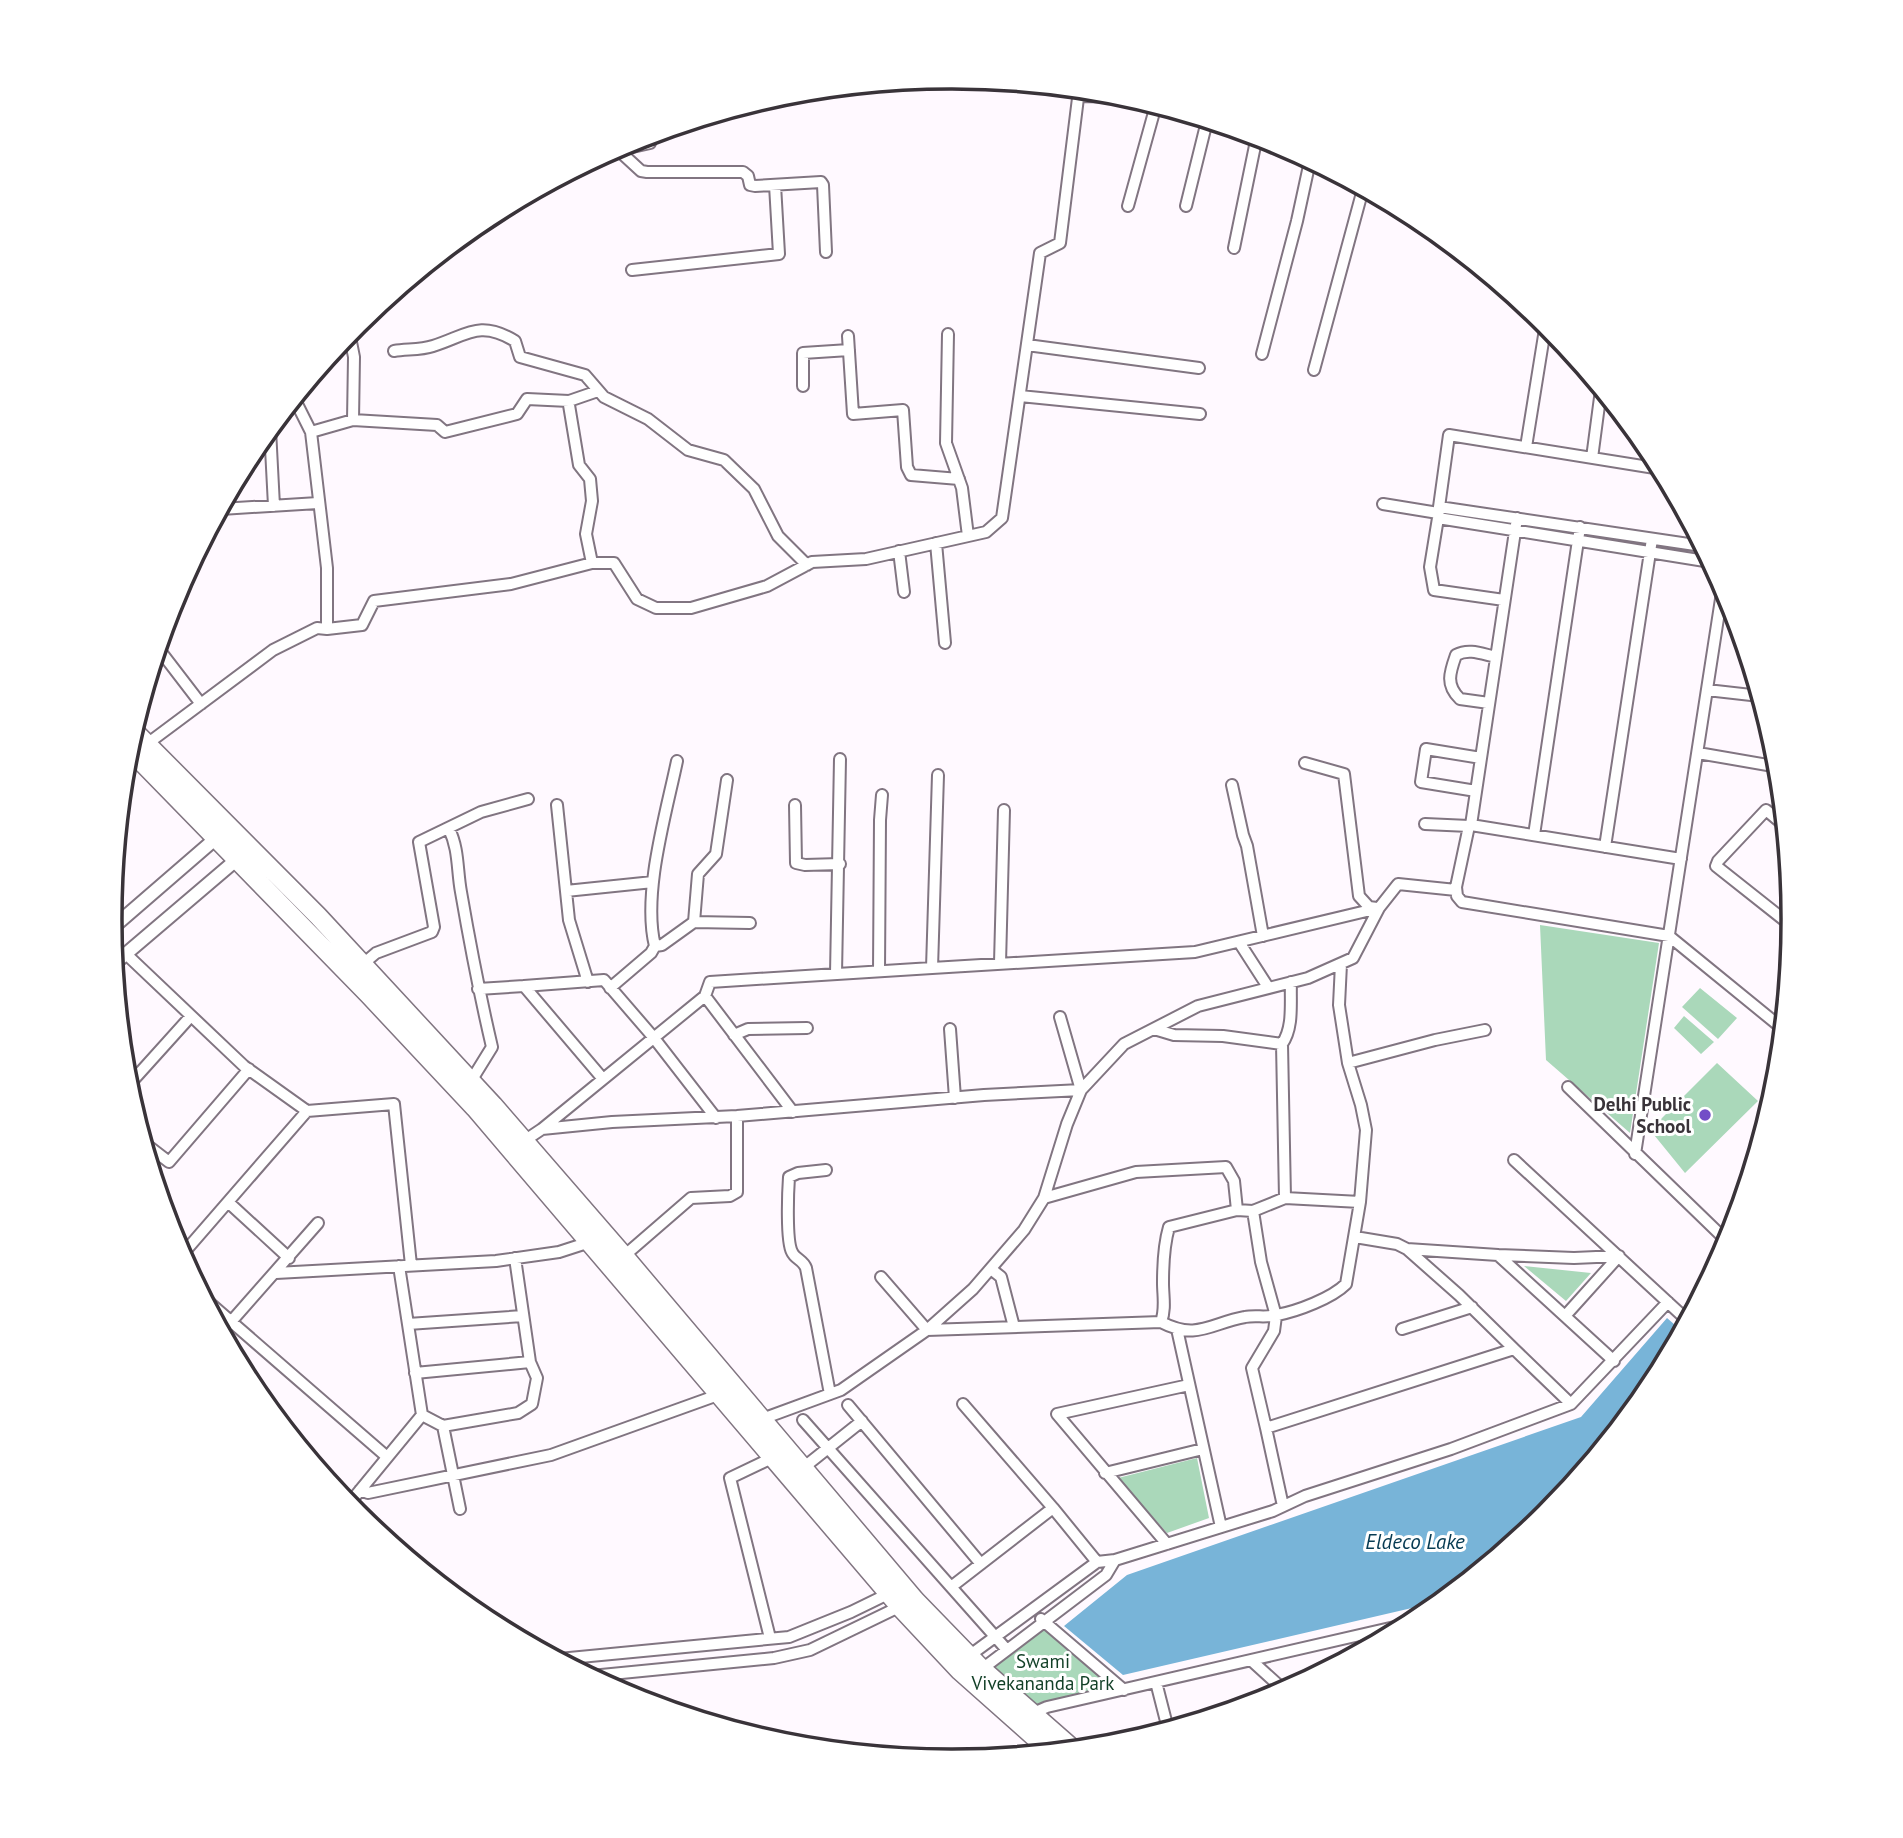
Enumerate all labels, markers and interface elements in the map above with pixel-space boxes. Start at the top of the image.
place label: Delhi Public School [1594,1092,1691,1138]
marker: Delhi Public School [1697,1107,1713,1123]
water label: Eldeco Lake [1365,1528,1465,1555]
park label: Swami Vivekananda Park [971,1649,1114,1695]

